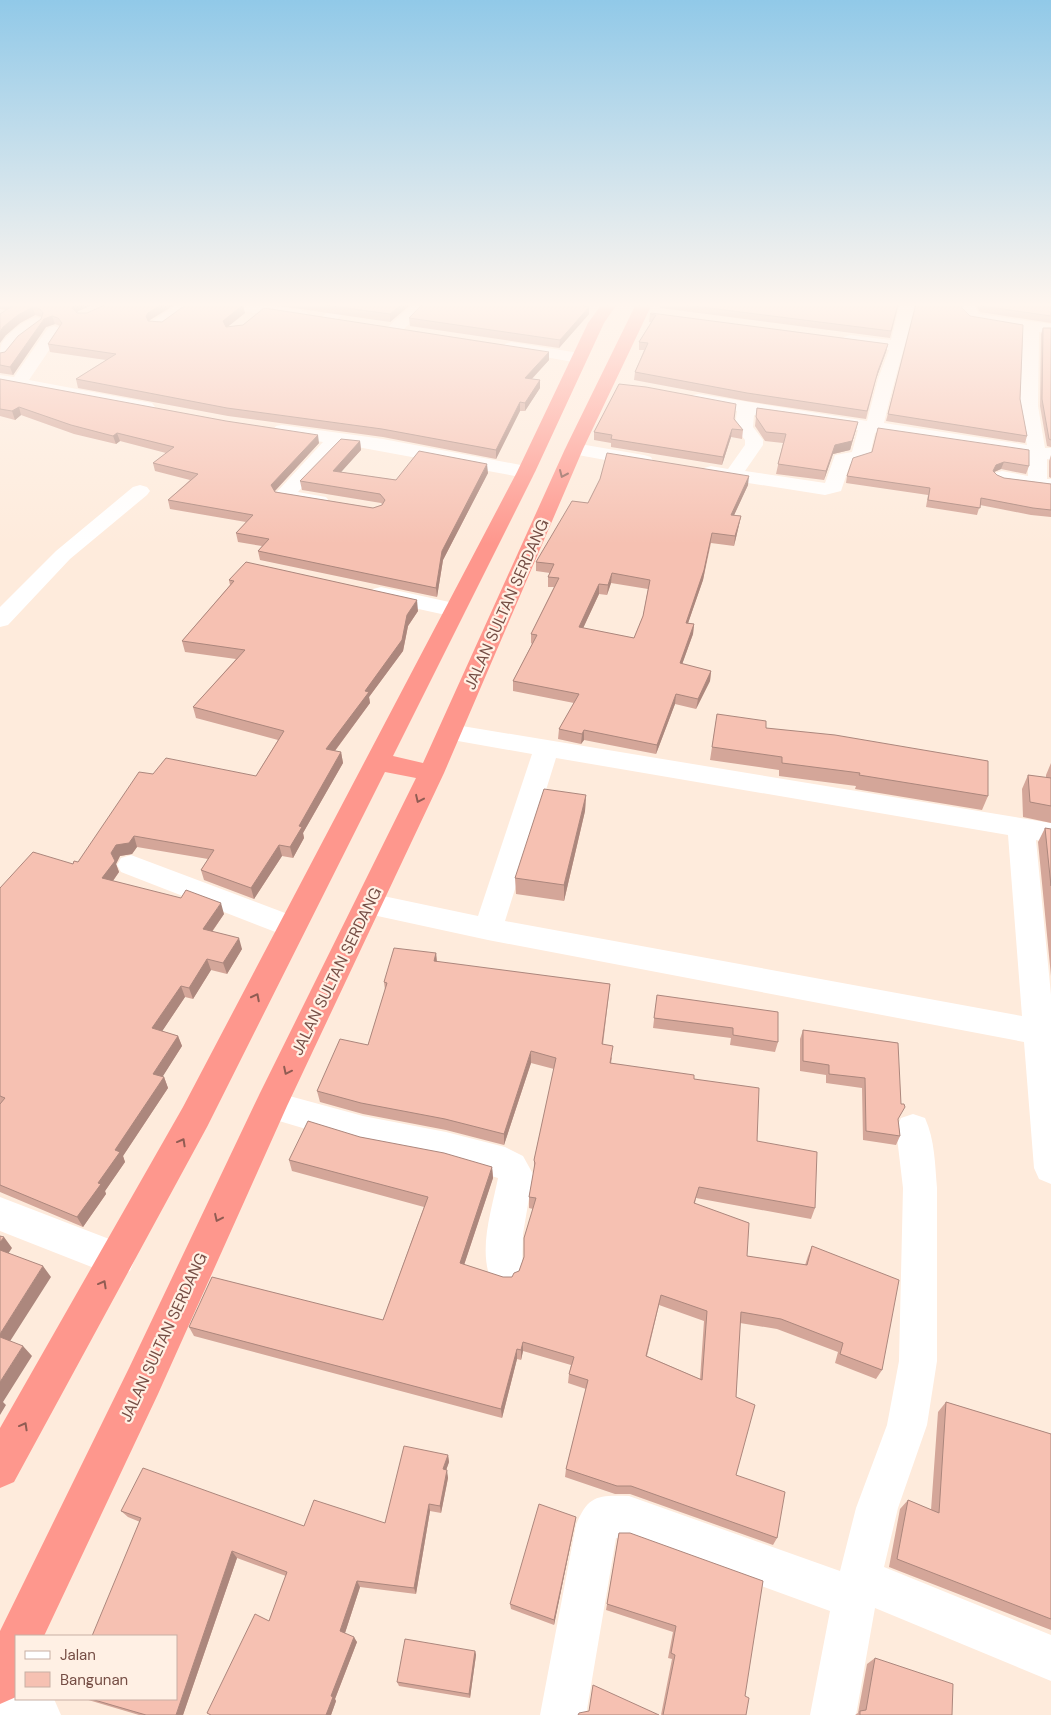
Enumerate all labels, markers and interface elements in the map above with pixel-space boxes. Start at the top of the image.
one-way arrow [558,469,569,478]
street label: JALAN SULTAN SERDANG [459,516,554,693]
one-way arrow [415,793,425,802]
street label: JALAN SULTAN SERDANG [287,884,386,1059]
one-way arrow [250,993,260,1002]
one-way arrow [283,1066,294,1075]
one-way arrow [176,1138,186,1147]
one-way arrow [213,1213,224,1222]
street label: JALAN SULTAN SERDANG [115,1249,212,1425]
one-way arrow [97,1280,107,1289]
one-way arrow [18,1422,28,1431]
legend [15,1635,178,1700]
text: Jalan [60,1645,96,1665]
text: Bangunan [60,1670,128,1690]

